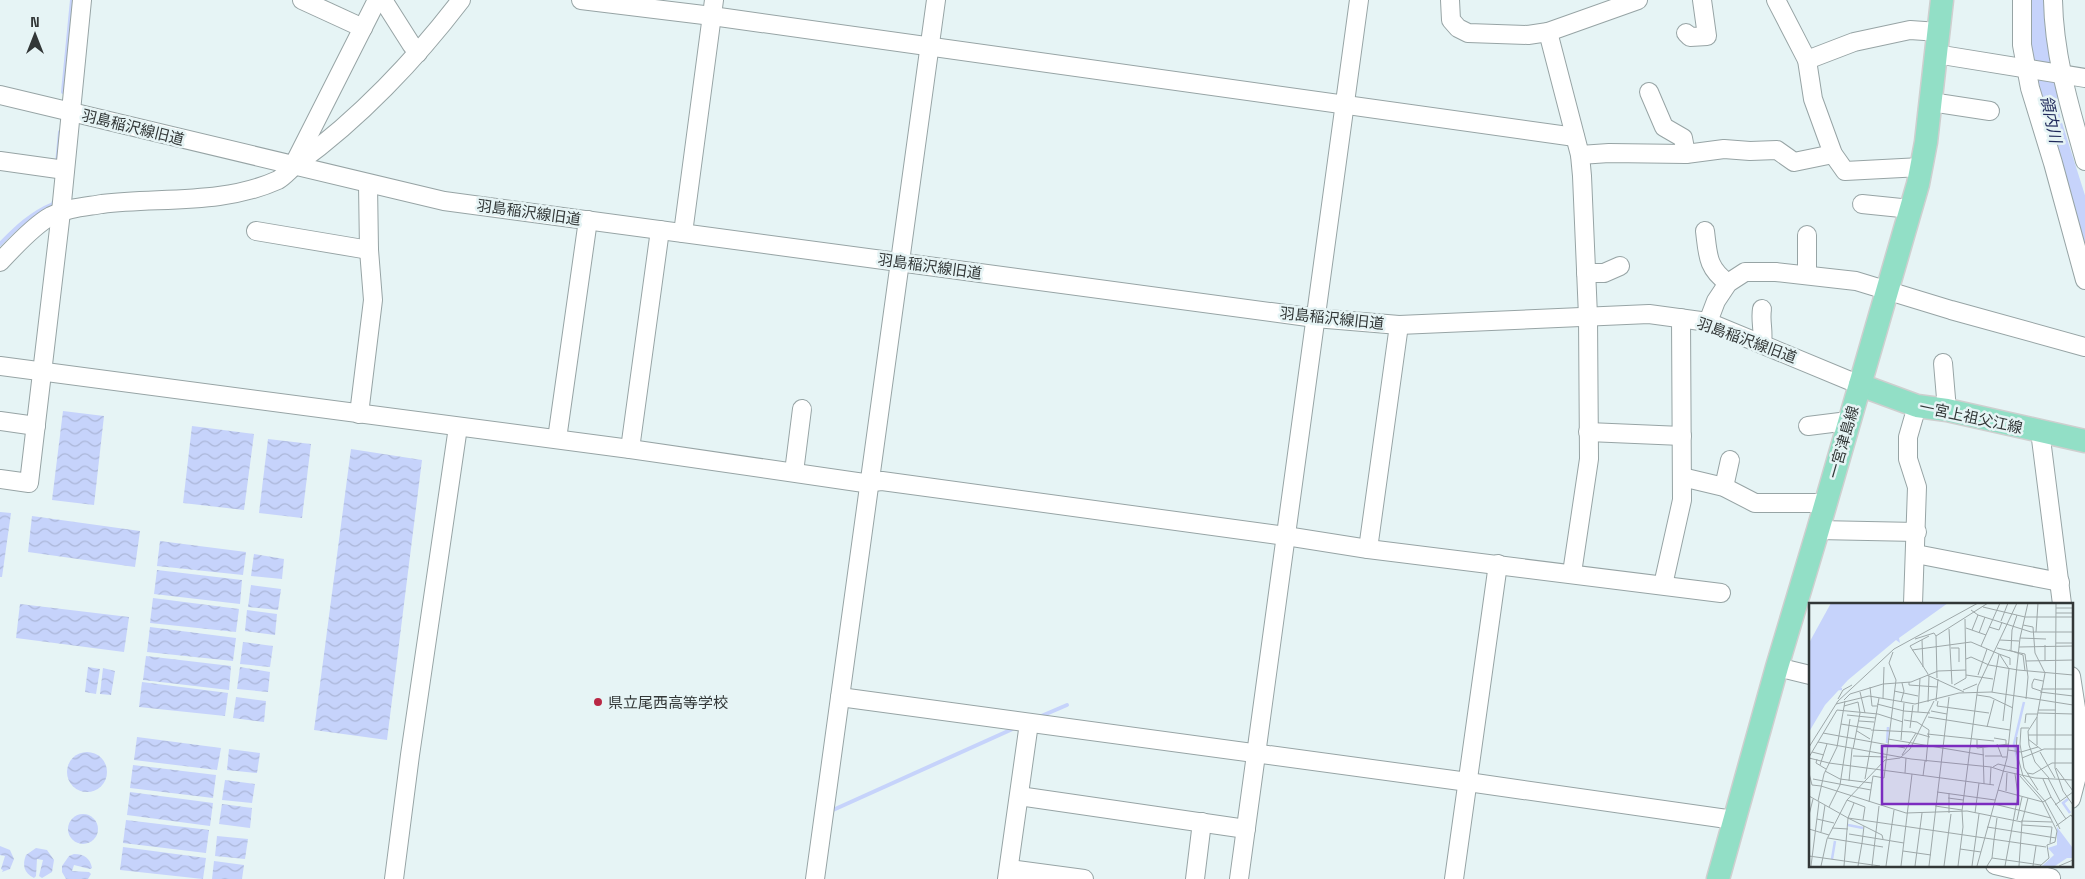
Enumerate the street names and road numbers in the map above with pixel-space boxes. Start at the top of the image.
street label: 羽島稲沢線旧道 [80,105,186,149]
street label: 羽島稲沢線旧道 [476,195,582,229]
street label: 羽島稲沢線旧道 [877,249,983,283]
street label: 羽島稲沢線旧道 [1279,303,1385,333]
street label: 羽島稲沢線旧道 [1694,313,1800,367]
street label: 一宮上祖父江線 [1918,397,2024,437]
street label: 一宮津島線 [1824,403,1862,481]

